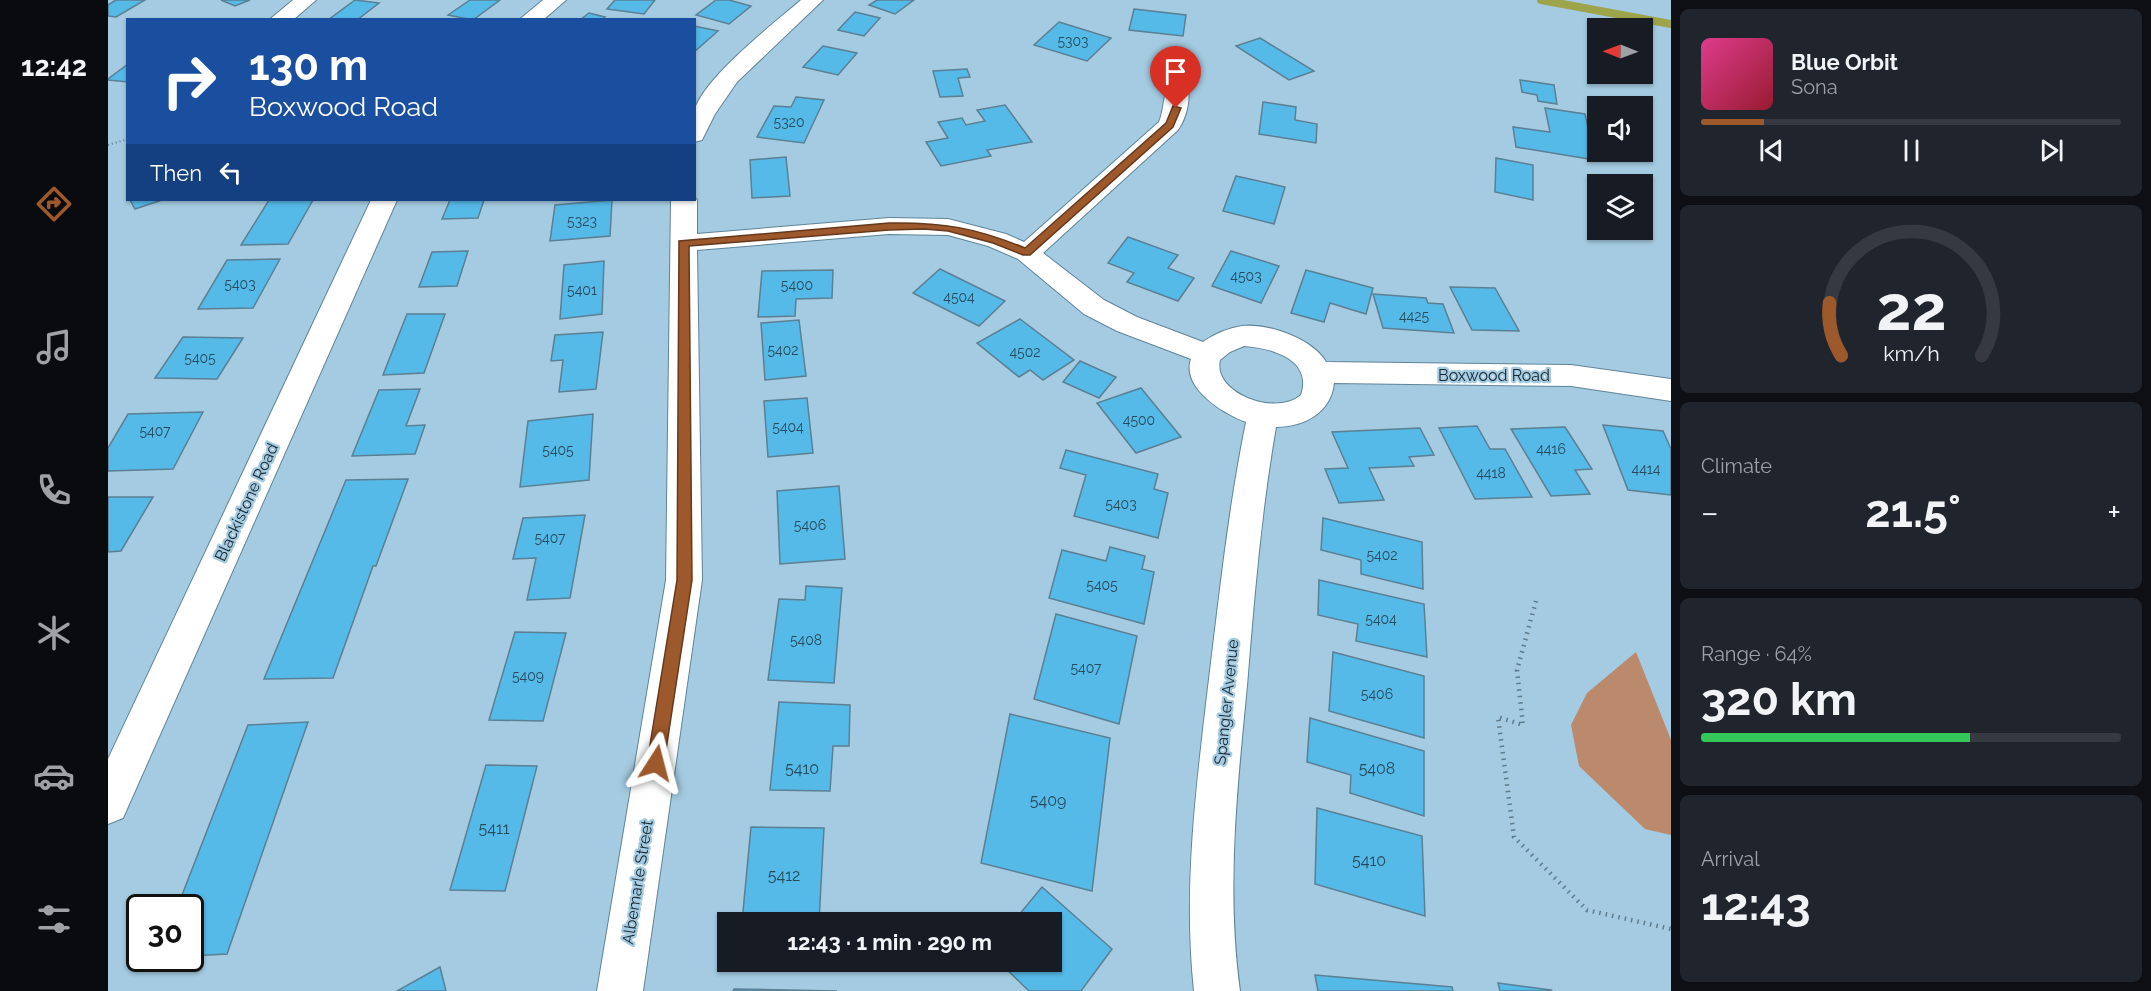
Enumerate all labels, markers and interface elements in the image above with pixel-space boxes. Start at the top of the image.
north arrow [1587,18,1653,84]
map controls [1587,18,1653,240]
house number: 5303 [1057,33,1089,49]
text: 130 m [249,41,368,90]
icon: right [150,42,228,120]
pin [1150,46,1201,108]
text: Blue Orbit [1791,49,1898,75]
text: 12:42 [21,51,87,82]
icon: arrive [1159,55,1192,88]
text: Sona [1791,75,1838,99]
text: Boxwood Road [249,91,438,122]
button: sound [1587,96,1653,162]
house number: 5320 [774,114,804,130]
icon: previous [1755,134,1788,167]
icon: pause [1895,134,1928,167]
icon: next [2035,134,2068,167]
icon: left [214,156,247,189]
text: Then [150,160,202,186]
button: layers [1587,174,1653,240]
icon: directions [33,183,75,225]
house number: 5323 [567,213,597,229]
house number: 4503 [1230,268,1262,284]
text: 22 [1876,271,1946,345]
house number: 5403 [224,276,256,292]
house number: 5400 [781,277,813,293]
house number: 5401 [567,282,597,298]
house number: 4504 [943,289,975,305]
house number: 4425 [1399,308,1429,324]
icon: music [33,326,75,368]
house number: 5402 [767,342,799,358]
text: km/h [1883,342,1939,367]
house number: 4502 [1009,344,1041,360]
house number: 5405 [184,350,216,366]
street label: Boxwood Road [1438,366,1550,385]
house number: 4500 [1123,412,1155,428]
house number: 5404 [772,419,804,435]
house number: 5407 [139,423,171,439]
street label: Blackistone Road [211,440,282,564]
house number: 4416 [1536,441,1566,457]
house number: 5405 [542,442,574,458]
text: Climate [1701,454,1772,478]
house number: 4414 [1632,461,1661,477]
house number: 4418 [1476,465,1506,481]
icon: phone [33,469,75,511]
text: 21.5° [1865,485,1961,538]
text: − [1701,493,1719,532]
text: + [2107,493,2121,532]
house number: 5403 [1105,496,1137,512]
house number: 5406 [794,517,826,533]
house number: 5407 [534,530,566,546]
house number: 5402 [1366,547,1398,563]
house number: 5405 [1086,577,1118,593]
house number: 5404 [1365,611,1397,627]
icon: climate [33,612,75,654]
house number: 5408 [790,632,822,648]
street label: Spangler Avenue [1210,638,1243,766]
text: Range · 64% [1701,642,1812,666]
house number: 5407 [1070,660,1102,676]
house number: 5409 [512,668,544,684]
text: 320 km [1701,673,1857,726]
house number: 5406 [1361,686,1393,702]
position arrow [624,731,688,795]
icon: car [33,755,75,797]
house number: 5410 [785,759,819,778]
house number: 5408 [1359,759,1395,778]
house number: 5409 [1030,791,1066,810]
street label: Albemarle Street [618,818,657,946]
house number: 5411 [478,819,510,838]
text: Arrival [1701,847,1760,871]
house number: 5410 [1352,851,1386,870]
house number: 5412 [768,866,800,885]
text: 12:43 [1701,878,1811,931]
speed limit sign: 30 [126,894,204,972]
icon: filters [33,898,75,940]
text: 12:43 · 1 min · 290 m [787,929,992,955]

